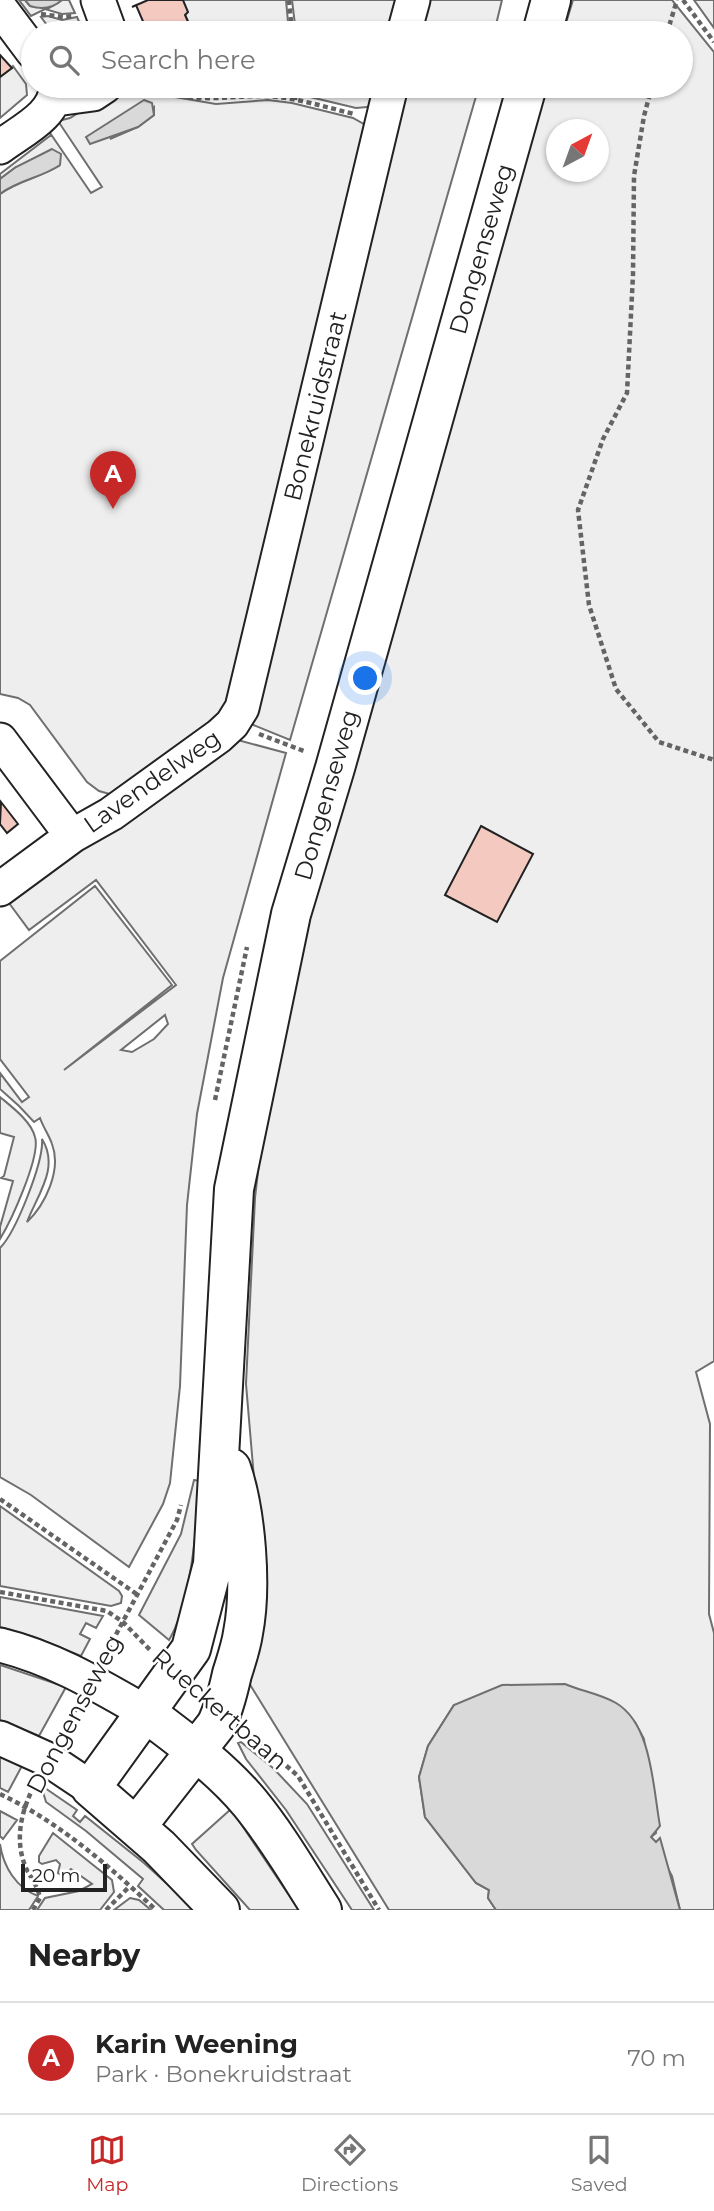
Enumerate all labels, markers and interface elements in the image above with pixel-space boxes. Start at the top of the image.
search box [21,21,693,98]
icon: search [45,41,83,79]
text: Search here [101,44,256,76]
north arrow [546,119,609,182]
street label: Dongenseweg [443,160,519,338]
street label: Bonekruidstraat [277,308,353,504]
pin: A [90,451,136,509]
your location [348,661,382,695]
street label: Dongenseweg [288,706,364,884]
street label: Lavendelweg [78,723,226,839]
street label: Dongenseweg [20,1630,128,1798]
street label: Rueckertbaan [146,1642,294,1776]
scale bar [21,1861,107,1893]
text: 20 m [32,1864,80,1887]
text: Nearby [28,1937,140,1974]
text: Karin Weening [95,2028,298,2060]
text: A [42,2044,60,2072]
text: 70 m [627,2044,686,2072]
text: Park · Bonekruidstraat [95,2060,352,2088]
tab: Map [86,2131,128,2196]
tab: Directions [301,2131,398,2196]
tab: Saved [571,2131,628,2196]

